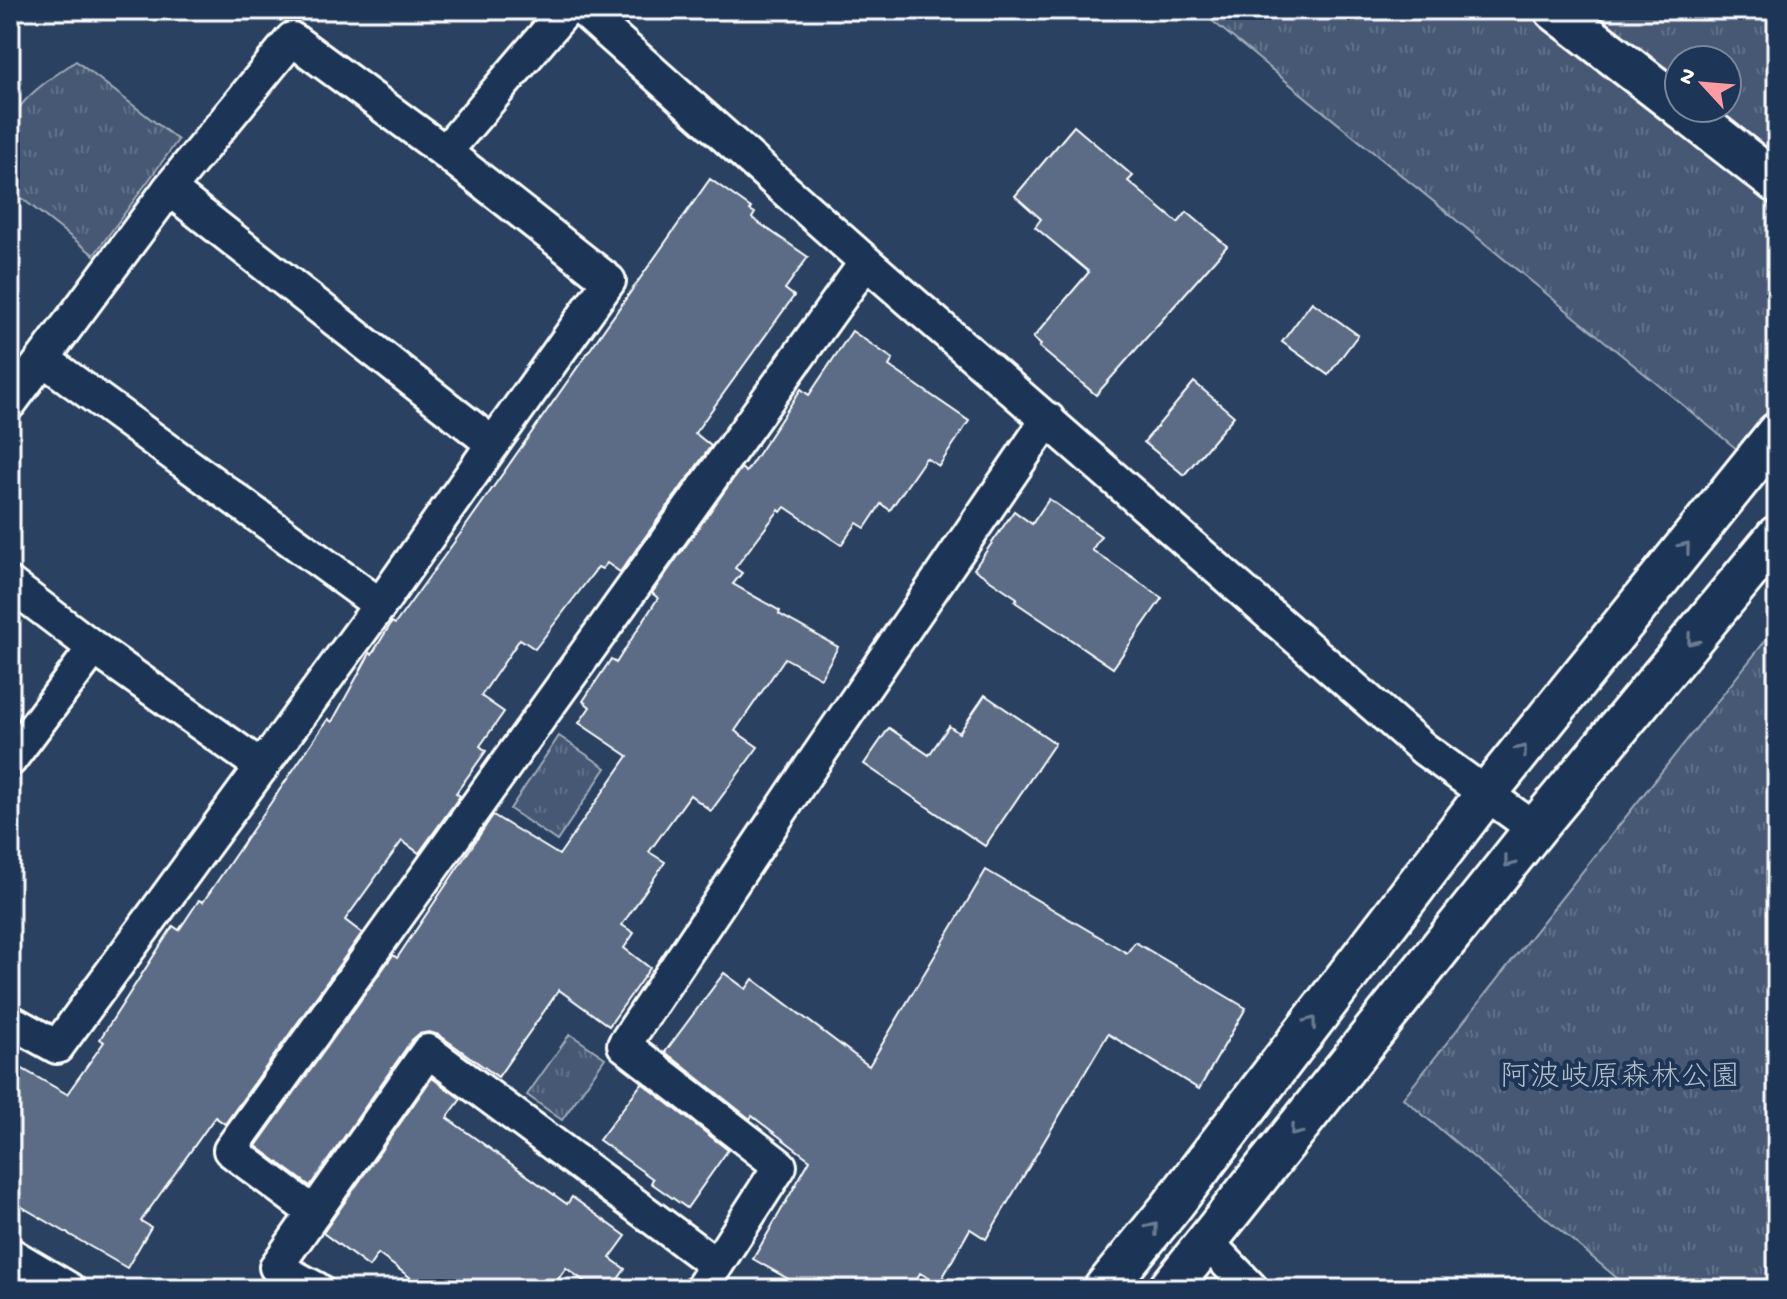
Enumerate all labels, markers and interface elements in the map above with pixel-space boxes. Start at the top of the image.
north arrow [1663,44,1743,124]
text: N [1674,65,1703,89]
one-way arrow [1675,542,1690,556]
one-way arrow [1687,630,1702,645]
one-way arrow [1512,744,1526,759]
one-way arrow [1504,853,1519,867]
one-way arrow [1302,1016,1316,1031]
park label: 阿波岐原森林公園 [1500,1060,1740,1097]
one-way arrow [1290,1122,1304,1137]
one-way arrow [1144,1222,1158,1237]

